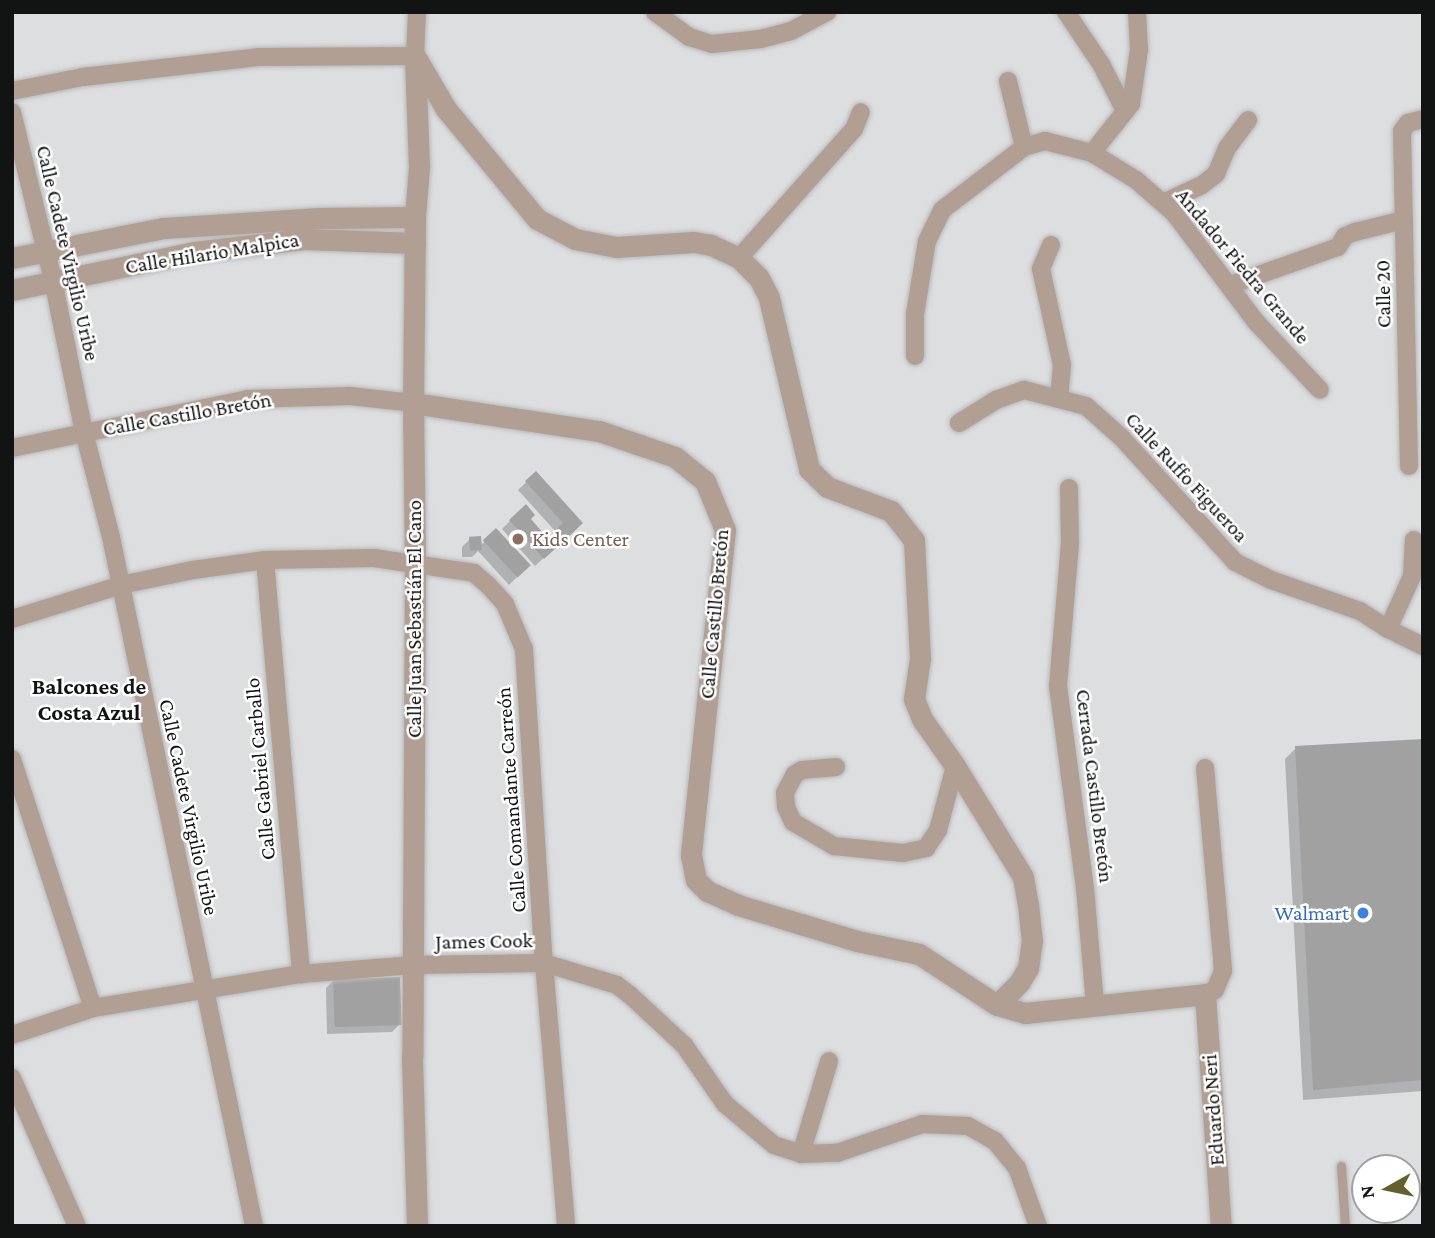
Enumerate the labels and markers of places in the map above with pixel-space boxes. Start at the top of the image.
place label: Kids Center [532,526,629,552]
marker: Kids Center [510,531,526,547]
place label: Walmart [1274,900,1349,926]
marker: Walmart [1355,905,1371,921]

